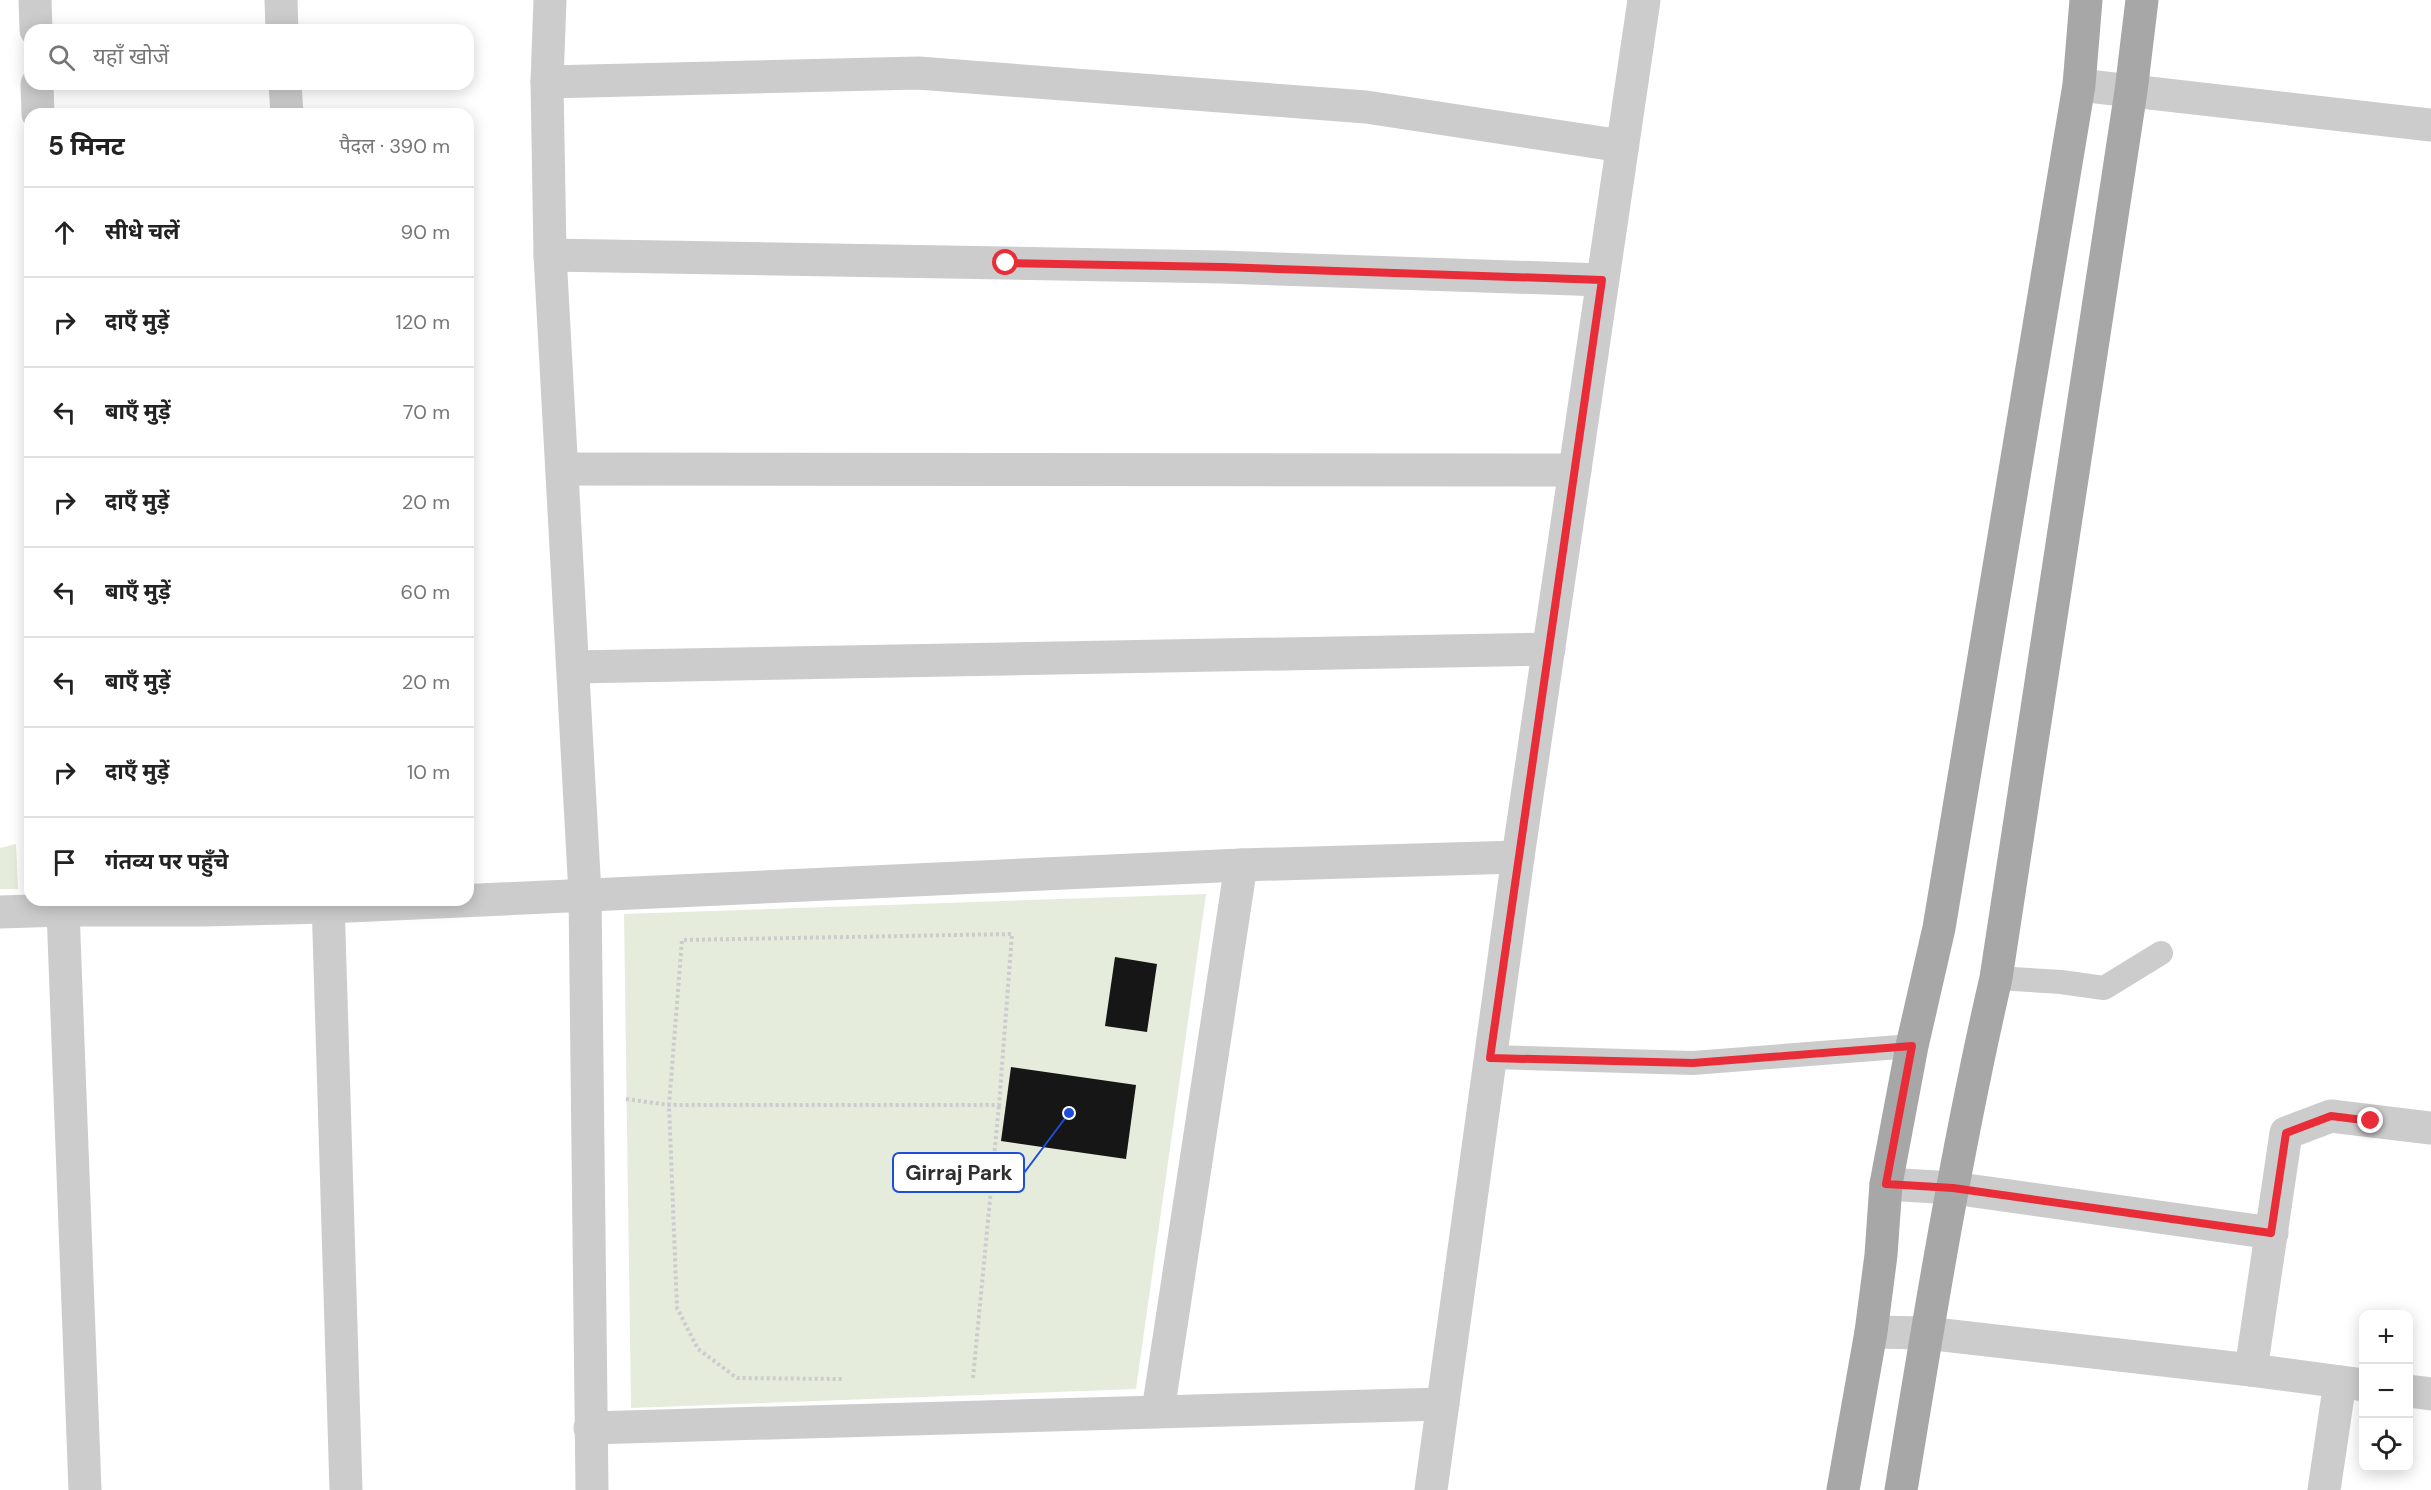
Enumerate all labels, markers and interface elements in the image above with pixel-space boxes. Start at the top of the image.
search box [24,24,474,90]
icon: search [45,41,78,74]
text: यहाँ खोजें [93,42,169,71]
text: 5 मिनट [48,129,125,163]
text: पैदल · 390 m [339,133,450,159]
icon: ahead [48,216,81,249]
text: सीधे चलें [105,217,180,246]
text: 90 m [401,219,450,245]
route start [992,249,1018,275]
icon: right [48,306,81,339]
text: दाएँ मुड़ें [105,307,169,336]
text: 120 m [396,309,450,335]
icon: left [48,396,81,429]
text: बाएँ मुड़ें [105,397,171,426]
text: 70 m [403,399,450,425]
icon: right [48,486,81,519]
text: दाएँ मुड़ें [105,487,169,516]
text: 20 m [402,489,450,515]
icon: left [48,576,81,609]
text: बाएँ मुड़ें [105,577,171,606]
text: 60 m [401,579,450,605]
icon: left [48,666,81,699]
text: बाएँ मुड़ें [105,667,171,696]
text: 20 m [402,669,450,695]
icon: right [48,756,81,789]
text: दाएँ मुड़ें [105,757,169,786]
text: 10 m [407,759,450,785]
icon: arrive [48,846,81,879]
text: गंतव्य पर पहुँचे [105,847,228,876]
route end [2357,1107,2383,1133]
callout: Girraj Park [893,1153,1024,1192]
text: Girraj Park [905,1159,1013,1187]
map controls [2359,1310,2413,1472]
button: + [2359,1310,2413,1364]
button: − [2359,1364,2413,1418]
button: locate [2359,1418,2413,1472]

